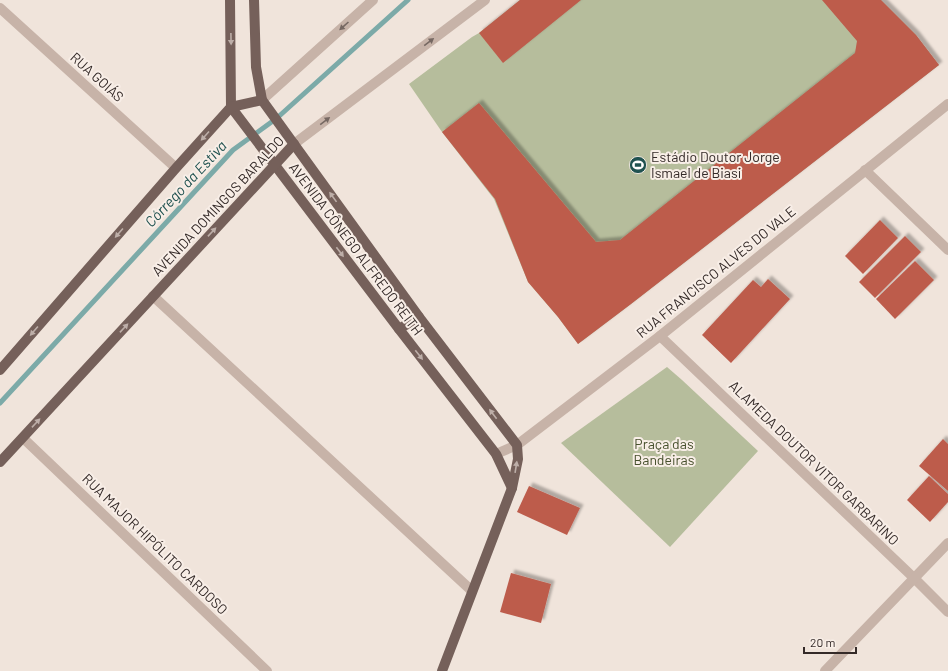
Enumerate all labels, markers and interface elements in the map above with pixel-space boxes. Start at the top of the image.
one-way arrow [339,21,349,31]
one-way arrow [228,33,234,46]
one-way arrow [424,39,434,47]
street label: RUA GOIÁS [67,48,128,105]
one-way arrow [320,117,331,125]
one-way arrow [200,131,210,141]
street label: AVENIDA DOMINGOS BARALDO [148,132,287,279]
water label: Córrego da Estiva [141,136,230,230]
place label: Estádio Doutor Jorge Ismael de Biasi [651,148,780,181]
sports icon: Estádio Doutor Jorge Ismael de Biasi [628,155,648,175]
street label: AVENIDA CÔNEGO ALFREDO REITH [286,159,427,338]
one-way arrow [329,192,337,203]
street label: RUA FRANCISCO ALVES DO VALE [633,202,799,341]
one-way arrow [208,227,217,237]
one-way arrow [114,228,124,238]
one-way arrow [336,246,344,257]
one-way arrow [120,322,129,333]
one-way arrow [29,326,38,337]
one-way arrow [415,350,423,360]
street label: ALAMEDA DOUTOR VITOR GARBARINO [726,377,903,549]
one-way arrow [489,409,498,420]
one-way arrow [32,418,41,428]
park label: Praça das Bandeiras [634,435,695,468]
one-way arrow [514,461,520,473]
street label: RUA MAJOR HIPÓLITO CARDOSO [79,470,232,618]
scale bar [804,629,856,655]
text: 20 m [810,635,836,649]

